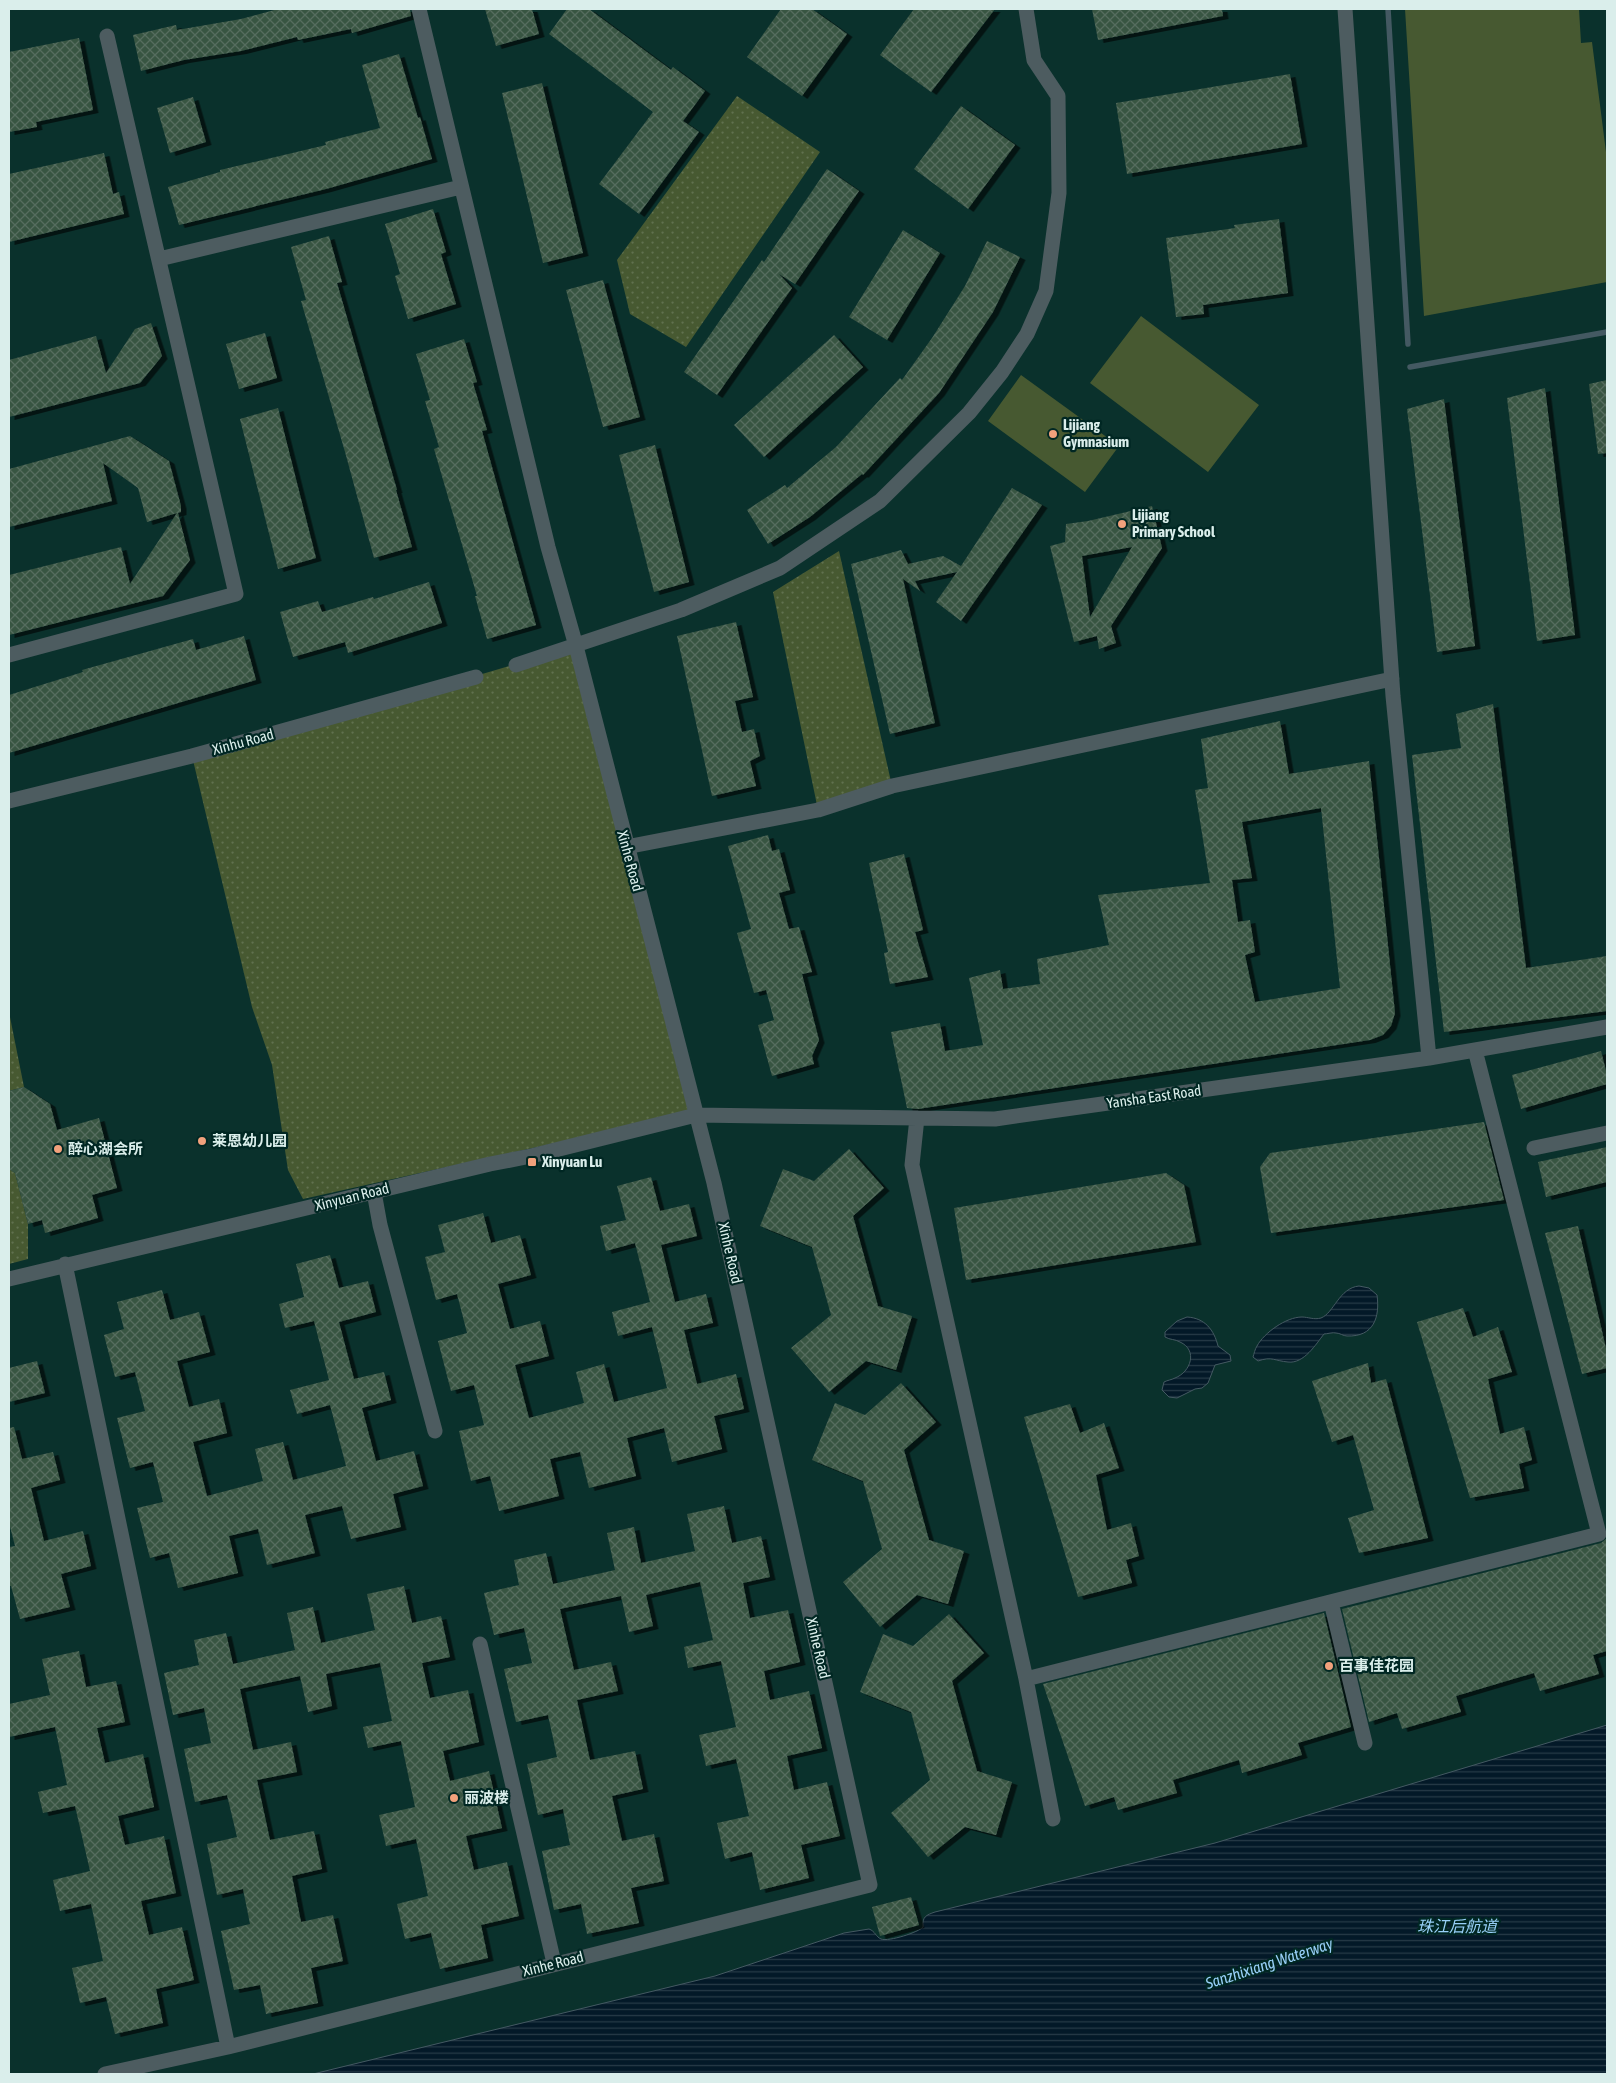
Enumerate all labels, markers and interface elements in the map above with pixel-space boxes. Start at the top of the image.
place label: Lijiang Gymnasium [1063,416,1129,450]
marker: Lijiang Gymnasium [1047,428,1059,440]
place label: Lijiang Primary School [1132,506,1216,540]
marker: Lijiang Primary School [1116,518,1128,530]
street label: Xinhu Road [210,725,275,758]
street label: Xinhe Road [614,829,647,893]
street label: Yansha East Road [1106,1081,1202,1112]
place label: 莱恩幼儿园 [212,1132,287,1149]
marker: 莱恩幼儿园 [196,1135,208,1147]
place label: 醉心湖会所 [68,1140,143,1157]
marker: 醉心湖会所 [52,1143,64,1155]
place label: Xinyuan Lu [541,1153,602,1170]
marker: Xinyuan Lu [526,1156,538,1168]
street label: Xinyuan Road [313,1179,391,1214]
street label: Xinhe Road [715,1221,746,1285]
street label: Xinhe Road [803,1616,834,1680]
place label: 百事佳花园 [1339,1657,1414,1674]
marker: 百事佳花园 [1323,1660,1335,1672]
place label: 丽波楼 [464,1789,509,1806]
marker: 丽波楼 [448,1792,460,1804]
water label: 珠江后航道 [1417,1917,1499,1935]
water label: Sanzhixiang Waterway [1202,1934,1336,1993]
street label: Xinhe Road [521,1948,585,1979]

